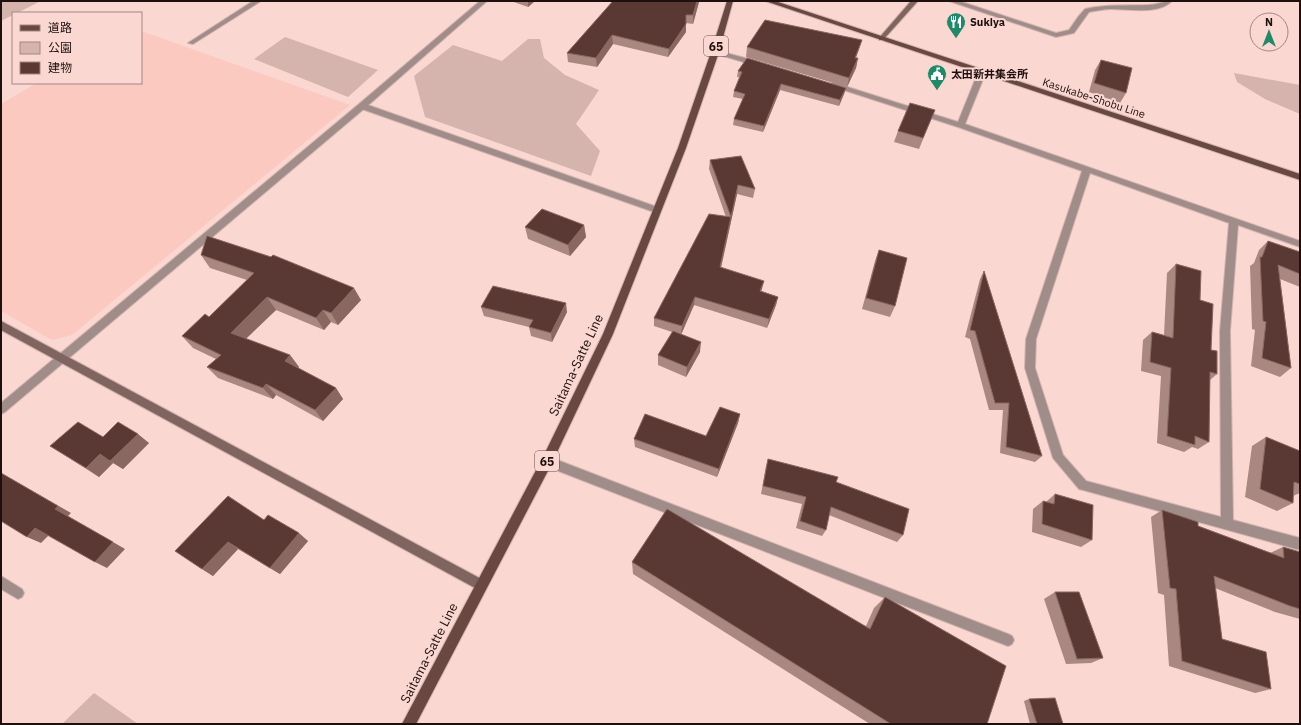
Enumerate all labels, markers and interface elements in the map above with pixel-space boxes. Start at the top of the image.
restaurant icon: Sukiya [945,11,967,39]
legend [12,12,142,84]
north arrow [1249,12,1289,52]
place label: Sukiya [970,15,1005,29]
text: N [1265,15,1273,29]
text: 道路 [48,20,72,35]
road number: 65 [704,36,728,56]
text: 公園 [48,40,72,55]
text: 建物 [48,60,72,75]
public building icon: 太田新井集会所 [926,63,948,91]
place label: 太田新井集会所 [951,67,1028,81]
street label: Kasukabe-Shobu Line [1041,75,1147,121]
street label: Saitama-Satte Line [545,311,607,419]
road number: 65 [535,451,559,471]
street label: Saitama-Satte Line [396,600,462,706]

